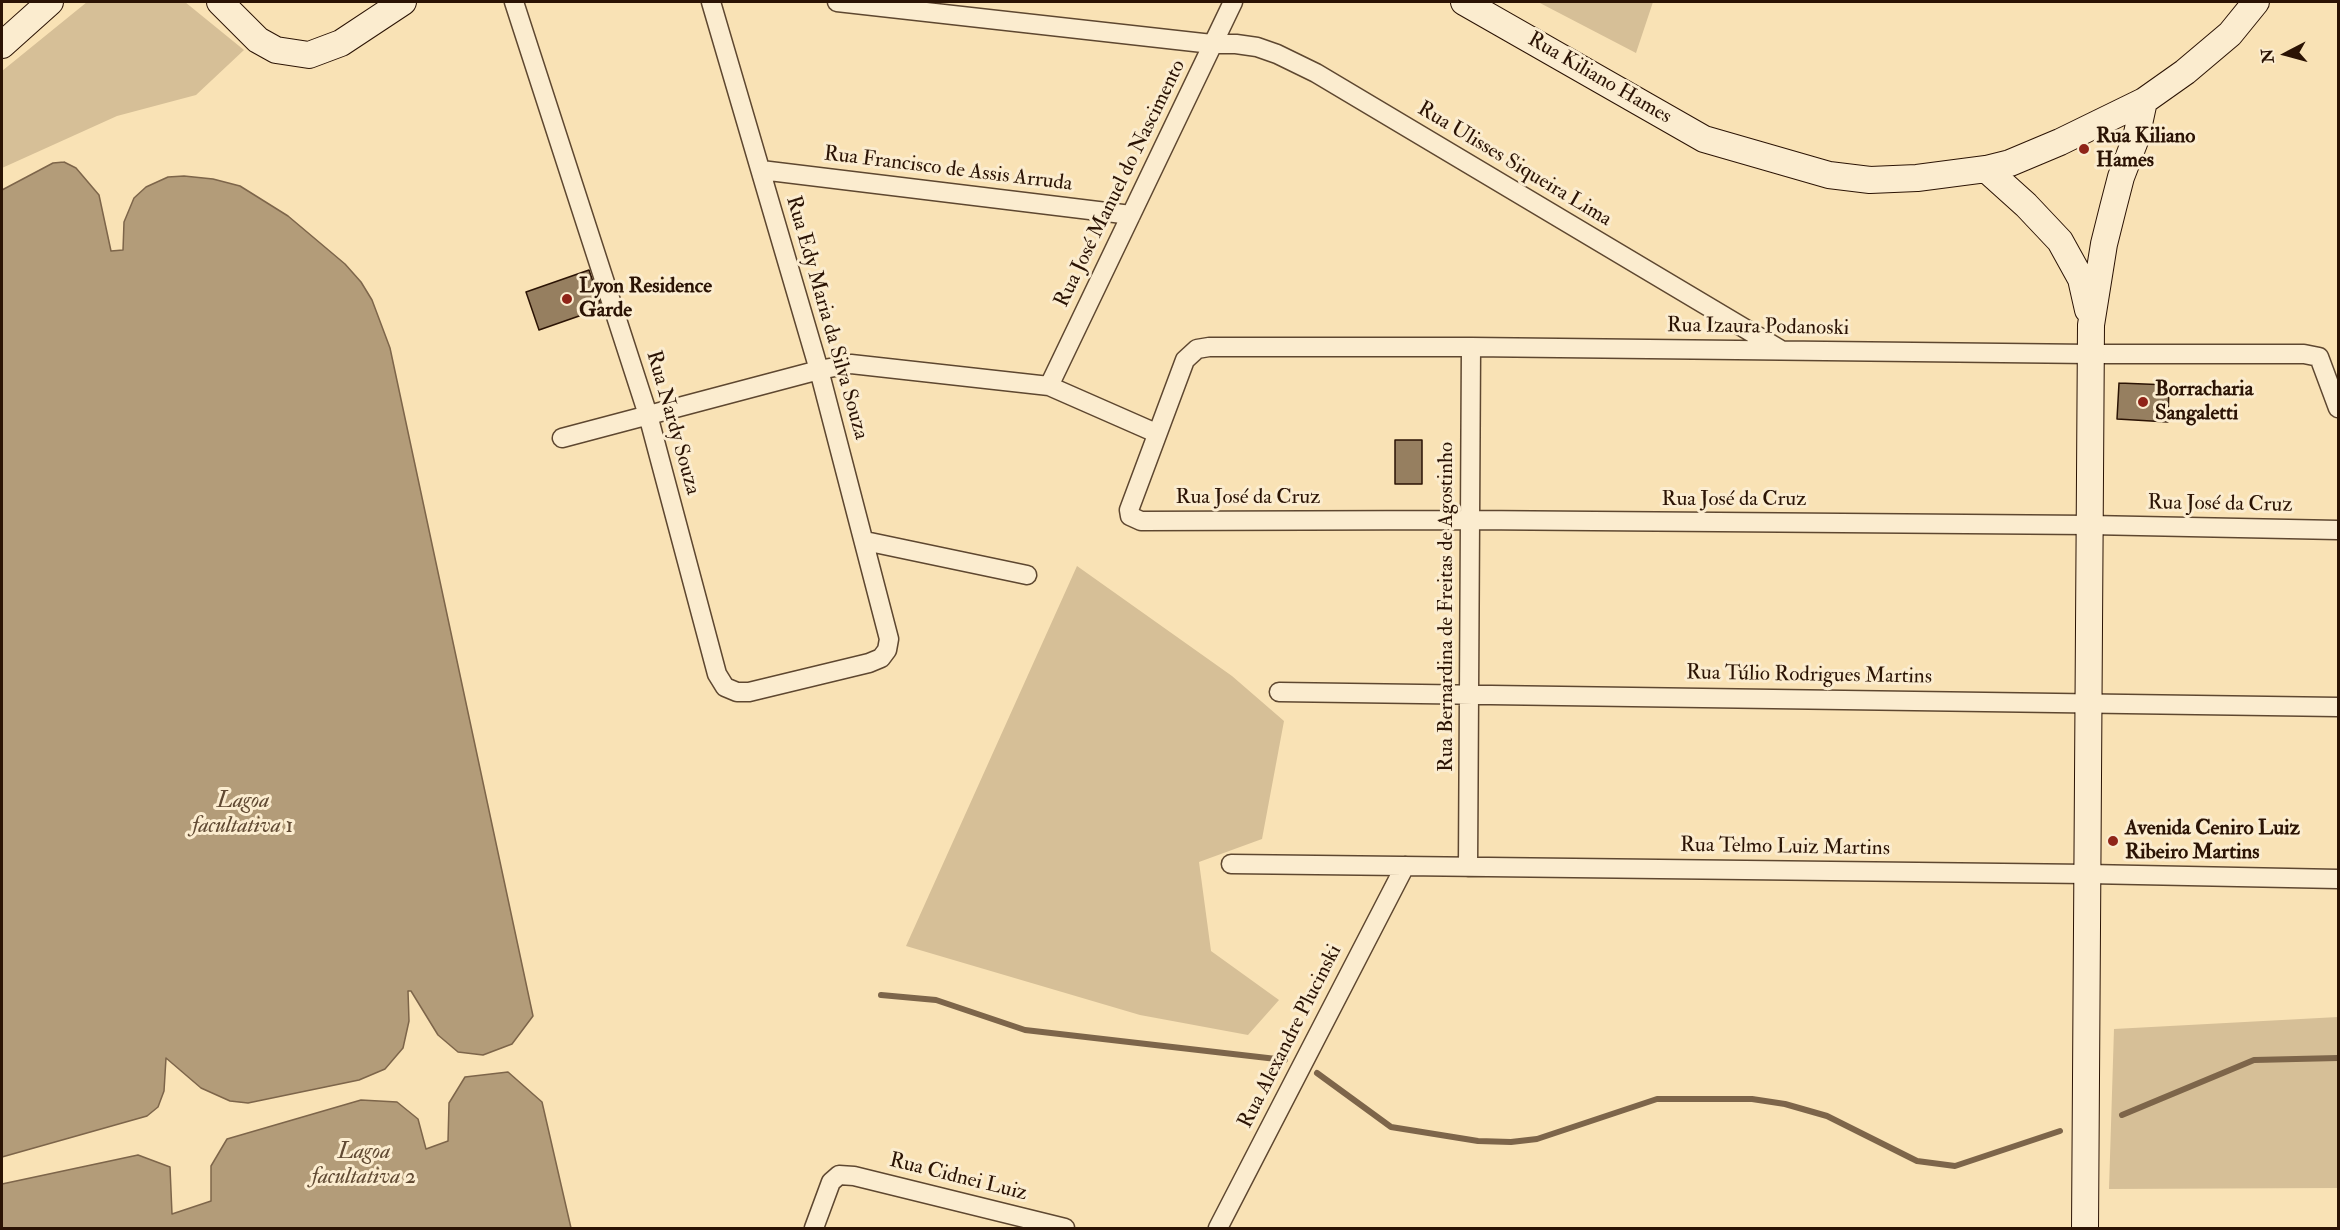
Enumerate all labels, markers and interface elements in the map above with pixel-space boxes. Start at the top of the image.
north arrow [2256,24,2316,84]
street label: Rua Kiliano Hames [1523,28,1675,130]
text: N [2257,48,2279,64]
street label: Rua José Manuel do Nascimento [1050,56,1192,312]
street label: Rua Ulisses Siqueira Lima [1412,97,1616,233]
place label: Rua Kiliano Hames [2096,124,2195,174]
street label: Rua Francisco de Assis Arruda [822,142,1074,198]
marker: Rua Kiliano Hames [2077,142,2091,156]
street label: Rua Edy Maria da Silva Souza [779,193,873,443]
place label: Lyon Residence Garde [579,274,712,324]
marker: Lyon Residence Garde [560,292,574,306]
street label: Rua Izaura Podanoski [1667,314,1849,342]
street label: Rua Nardy Souza [639,348,705,498]
place label: Borracharia Sangaletti [2155,377,2253,427]
marker: Borracharia Sangaletti [2136,395,2150,409]
street label: Rua Bernardina de Freitas de Agostinho [1434,442,1460,772]
street label: Rua José da Cruz [1176,485,1320,511]
street label: Rua José da Cruz [1662,487,1806,513]
street label: Rua José da Cruz [2147,491,2293,519]
street label: Rua Túlio Rodrigues Martins [1686,661,1932,691]
water label: Lagoa facultativa 1 [192,789,294,840]
place label: Avenida Ceniro Luiz Ribeiro Martins [2125,816,2300,866]
street label: Rua Telmo Luiz Martins [1680,834,1890,862]
marker: Avenida Ceniro Luiz Ribeiro Martins [2106,834,2120,848]
street label: Rua Alexandre Plucinski [1234,941,1348,1133]
water label: Lagoa facultativa 2 [312,1140,416,1192]
street label: Rua Cidnei Luiz [886,1149,1030,1207]

